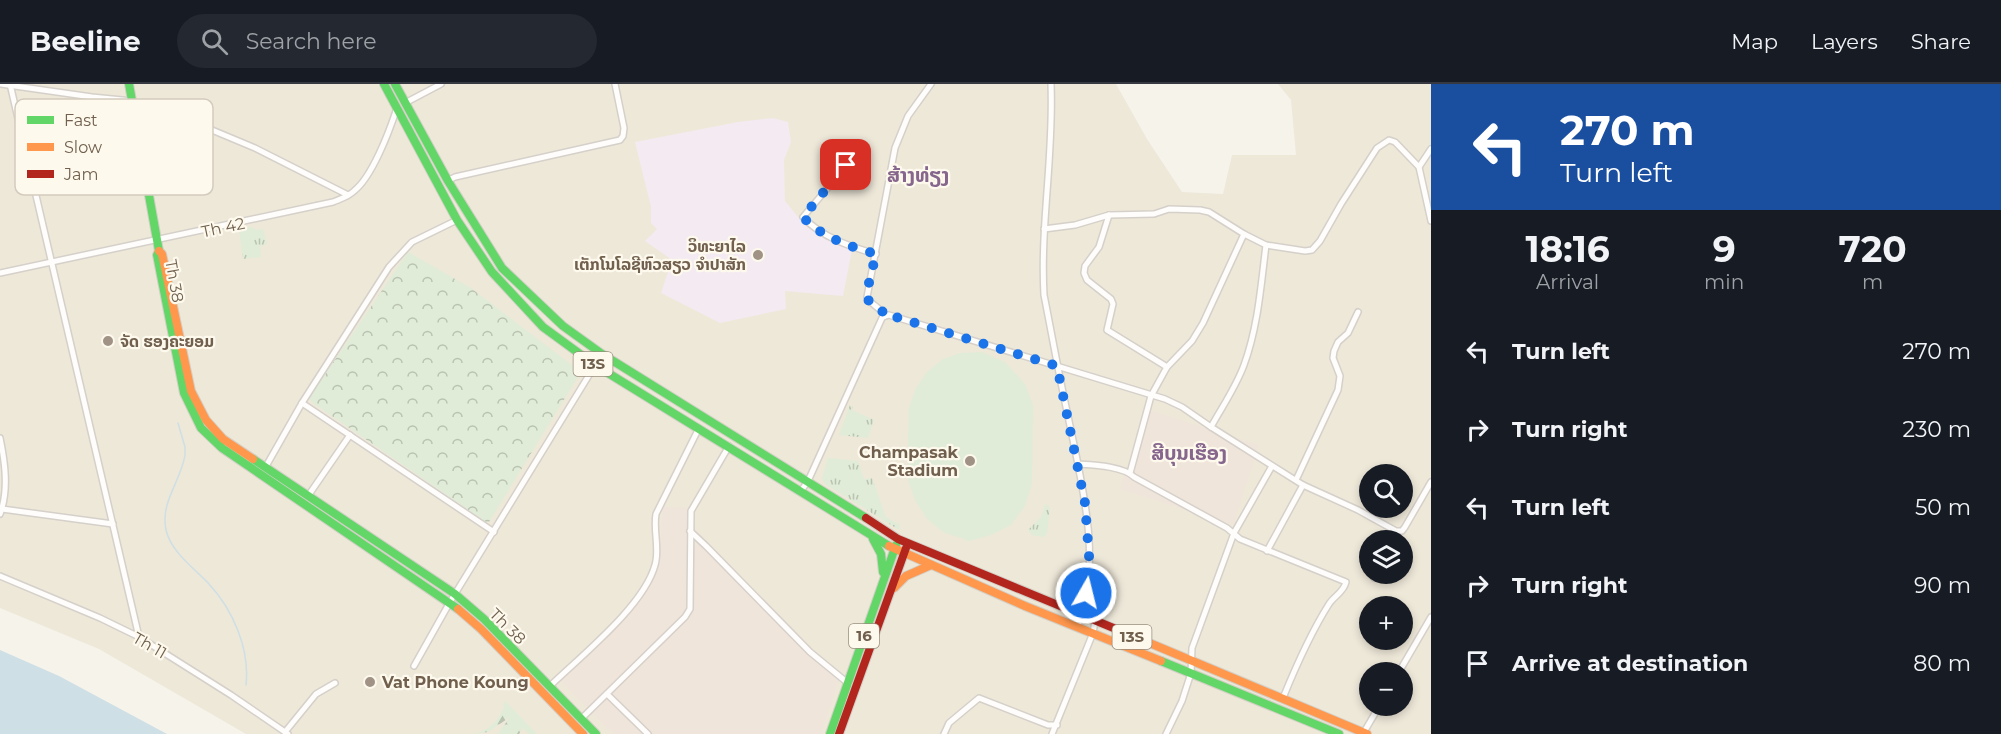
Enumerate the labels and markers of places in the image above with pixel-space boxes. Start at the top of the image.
pin [820,139,871,190]
place label: ວິທະຍາໄລ ເຕັກໂນໂລຊີຫົວສຽວ ຈຳປາສັກ [574,237,746,274]
marker: ວິທະຍາໄລ ເຕັກໂນໂລຊີຫົວສຽວ ຈຳປາສັກ [751,248,765,262]
place label: ຈັດ ຮອງຄະຍອມ [120,332,214,351]
marker: ຈັດ ຮອງຄະຍອມ [101,334,115,348]
place label: Champasak Stadium [859,443,959,480]
marker: Champasak Stadium [963,454,977,468]
place label: Vat Phone Koung [381,673,529,692]
marker: Vat Phone Koung [363,675,377,689]

